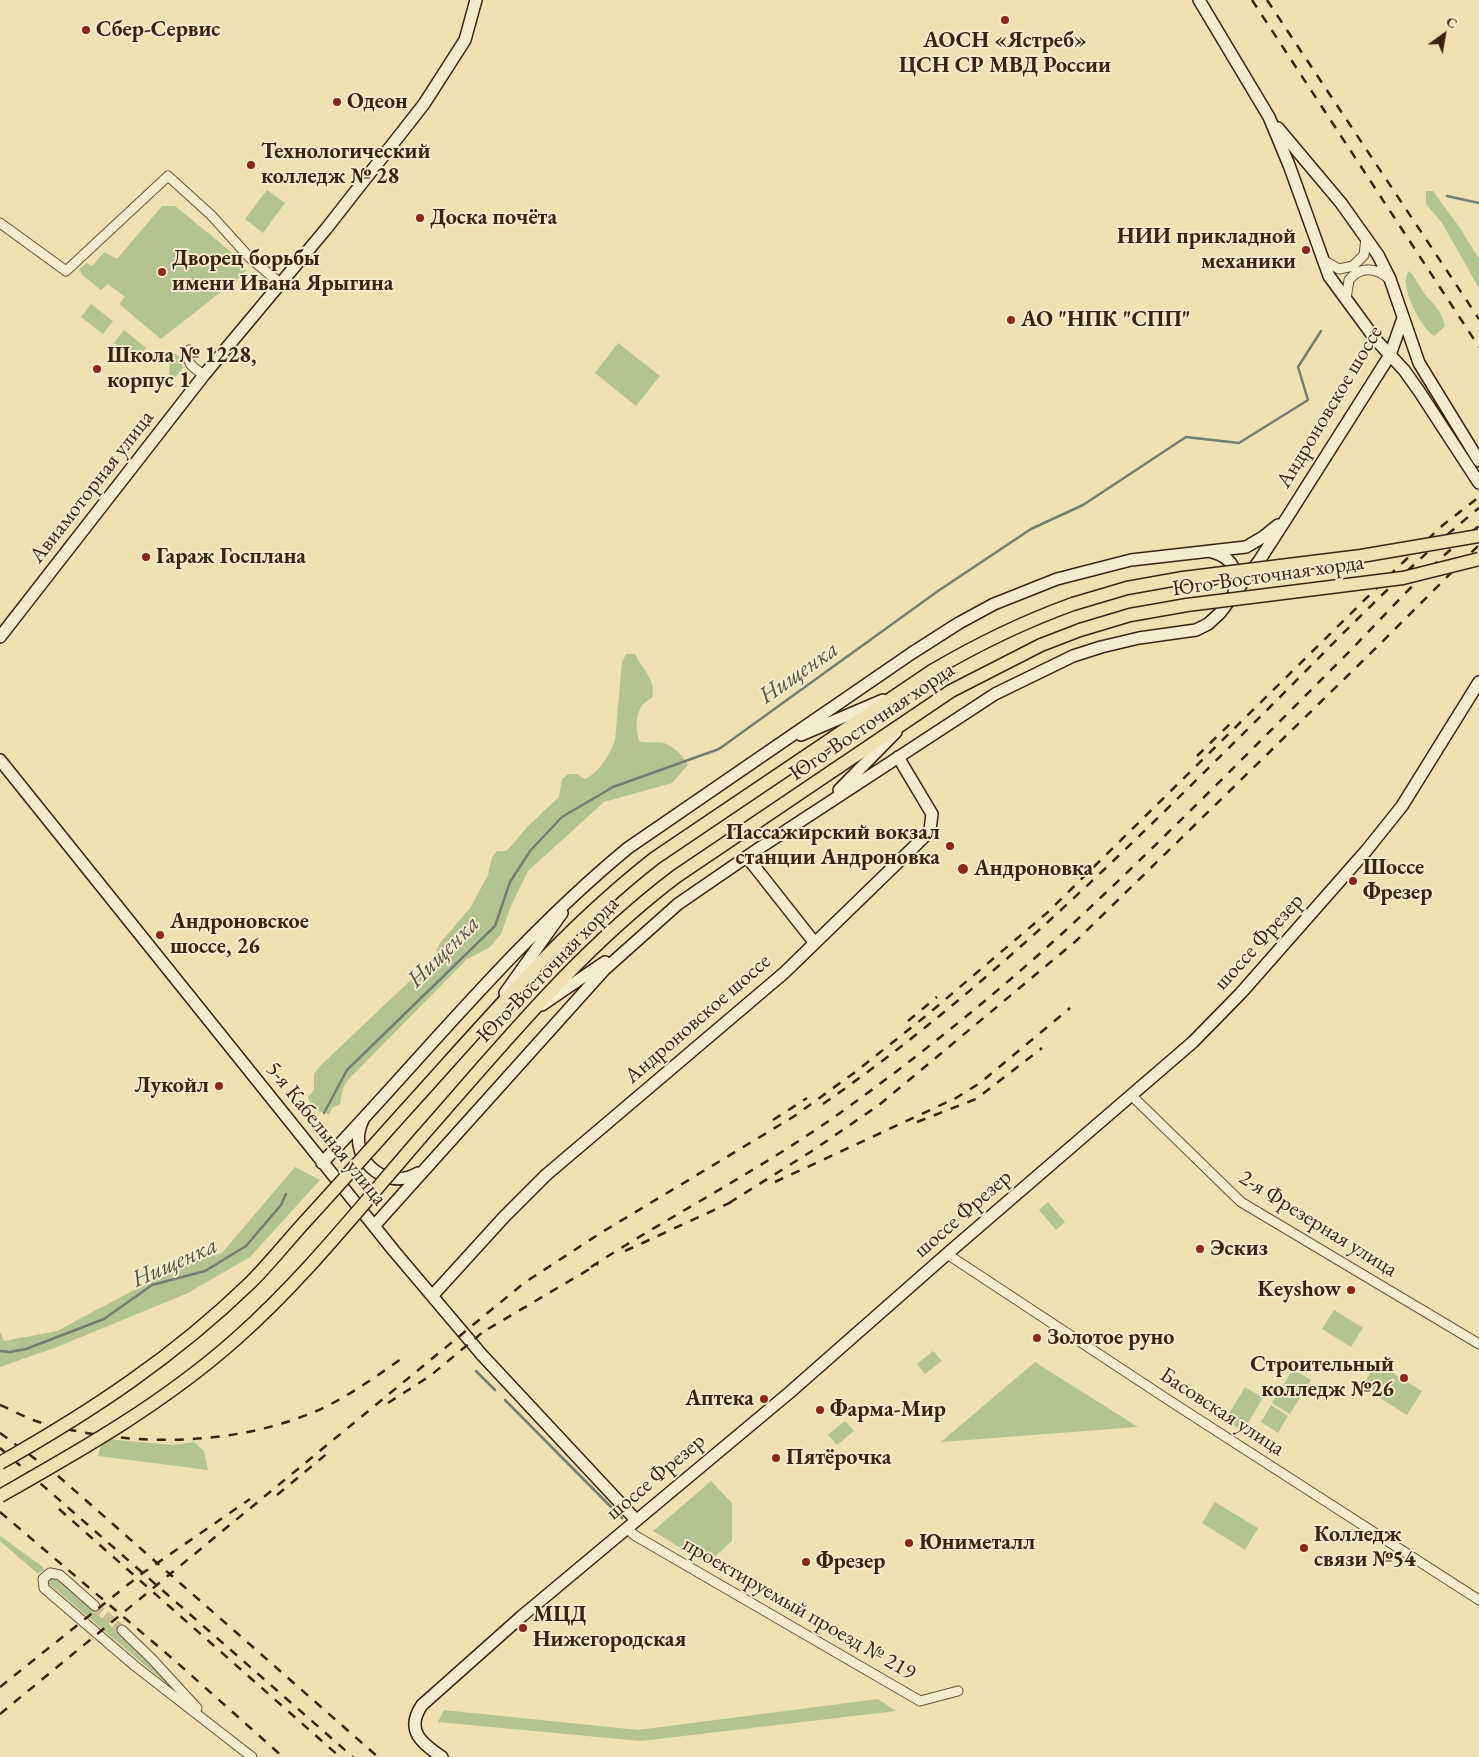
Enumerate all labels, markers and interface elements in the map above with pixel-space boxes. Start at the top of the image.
north arrow [1419,10,1469,60]
text: С [1443,12,1461,33]
marker: АОСН «Ястреб» ЦСН СР МВД России [999,14,1011,26]
place label: Сбер-Сервис [96,17,220,43]
marker: Сбер-Сервис [80,24,92,36]
place label: АОСН «Ястреб» ЦСН СР МВД России [899,28,1111,80]
place label: Одеон [347,89,408,115]
marker: Одеон [331,96,343,108]
place label: Технологический колледж № 28 [261,139,430,190]
marker: Технологический колледж № 28 [245,159,257,171]
place label: Доска почёта [430,205,557,231]
marker: Доска почёта [414,212,426,224]
place label: НИИ прикладной механики [1117,224,1296,276]
marker: НИИ прикладной механики [1300,244,1312,256]
place label: Дворец борьбы имени Ивана Ярыгина [172,246,393,298]
marker: Дворец борьбы имени Ивана Ярыгина [156,266,168,278]
place label: АО "НПК "СПП" [1021,307,1191,333]
marker: АО "НПК "СПП" [1005,314,1017,326]
street label: Андроновское шоссе [1271,321,1389,493]
place label: Школа № 1228, корпус 1 [107,343,256,394]
marker: Школа № 1228, корпус 1 [91,363,103,375]
street label: Авиамоторная улица [24,405,160,569]
place label: Гараж Госплана [156,544,306,570]
street label: Юго-Восточная хорда [1170,549,1366,603]
marker: Гараж Госплана [140,551,152,563]
water label: Нищенка [754,635,844,711]
street label: Юго-Восточная хорда [784,657,960,787]
place label: Пассажирский вокзал станции Андроновка [726,820,940,871]
marker: Пассажирский вокзал станции Андроновка [944,840,956,852]
place label: Шоссе Фрезер [1363,855,1432,906]
place label: Андроновка [974,856,1093,882]
marker: Андроновка [956,862,970,876]
marker: Шоссе Фрезер [1347,875,1359,887]
street label: шоссе Фрезер [1209,888,1309,996]
street label: Юго-Восточная хорда [471,891,625,1049]
place label: Андроновское шоссе, 26 [170,909,309,960]
water label: Нищенка [402,910,486,994]
marker: Андроновское шоссе, 26 [154,929,166,941]
street label: Андроновское шоссе [620,948,776,1090]
street label: 5-я Кабельная улица [260,1057,392,1211]
place label: Лукойл [134,1073,209,1099]
marker: Лукойл [213,1080,225,1092]
street label: шоссе Фрезер [909,1164,1017,1264]
street label: 2-я Фрезерная улица [1234,1165,1402,1283]
water label: Нищенка [128,1231,222,1295]
place label: Эскиз [1210,1236,1268,1262]
marker: Эскиз [1194,1243,1206,1255]
place label: Keyshow [1258,1277,1341,1303]
marker: Keyshow [1345,1284,1357,1296]
place label: Золотое руно [1047,1325,1174,1351]
marker: Золотое руно [1031,1332,1043,1344]
place label: Строительный колледж №26 [1250,1352,1394,1404]
street label: Басовская улица [1155,1362,1289,1462]
marker: Строительный колледж №26 [1398,1372,1410,1384]
place label: Аптека [685,1386,754,1412]
marker: Аптека [758,1393,770,1405]
place label: Фарма-Мир [830,1397,946,1423]
marker: Фарма-Мир [814,1404,826,1416]
street label: шоссе Фрезер [601,1428,711,1526]
place label: Пятёрочка [786,1445,891,1471]
marker: Пятёрочка [770,1452,782,1464]
place label: Колледж связи №54 [1314,1522,1416,1574]
place label: Юниметалл [919,1530,1035,1556]
street label: проектируемый проезд № 219 [678,1531,920,1687]
marker: Юниметалл [903,1537,915,1549]
marker: Колледж связи №54 [1298,1542,1310,1554]
place label: Фрезер [816,1549,885,1575]
marker: Фрезер [800,1556,812,1568]
place label: МЦД Нижегородская [533,1602,686,1654]
marker: МЦД Нижегородская [517,1622,529,1634]

